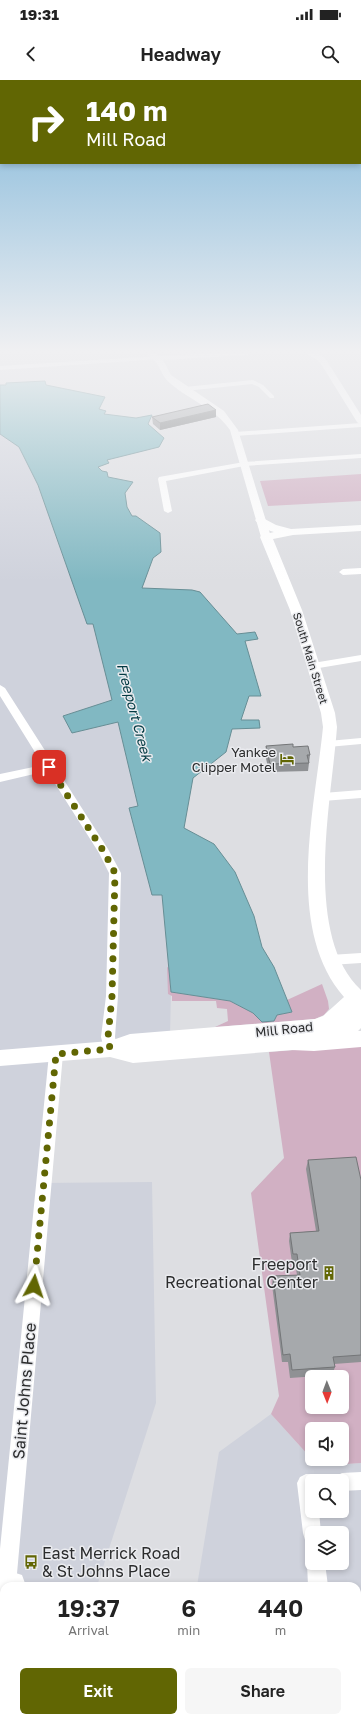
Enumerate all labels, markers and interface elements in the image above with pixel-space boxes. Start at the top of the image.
text: 19:31 [20,5,59,23]
icon: back [20,43,42,65]
text: Headway [140,43,221,65]
icon: search [319,43,341,65]
text: 140 m [86,94,168,127]
icon: right [20,96,72,148]
text: Mill Road [86,128,166,150]
street label: South Main Street [291,611,331,705]
water label: Freeport Creek [114,661,157,765]
place label: Yankee Clipper Motel [192,744,276,775]
pin [32,750,66,784]
hotel icon: Yankee Clipper Motel [279,751,295,767]
icon: arrive [38,756,60,778]
street label: Mill Road [254,1018,314,1040]
place label: Freeport Recreational Center [165,1254,318,1292]
position arrow [13,1265,55,1307]
building icon: Freeport Recreational Center [321,1265,337,1281]
street label: Saint Johns Place [8,1322,40,1460]
north arrow [305,1370,349,1414]
map controls [305,1370,349,1570]
button: sound [305,1422,349,1466]
button: search [305,1474,349,1518]
button: layers [305,1526,349,1570]
place label: East Merrick Road & St Johns Place [42,1543,180,1581]
bus stop icon: East Merrick Road & St Johns Place [23,1554,39,1570]
text: 19:37 [58,1593,120,1622]
text: 6 [181,1593,196,1622]
text: 440 [258,1593,303,1622]
text: Arrival [68,1622,109,1638]
text: min [177,1622,200,1638]
text: m [275,1622,286,1638]
button: Exit [20,1668,177,1714]
button: Share [185,1668,341,1714]

